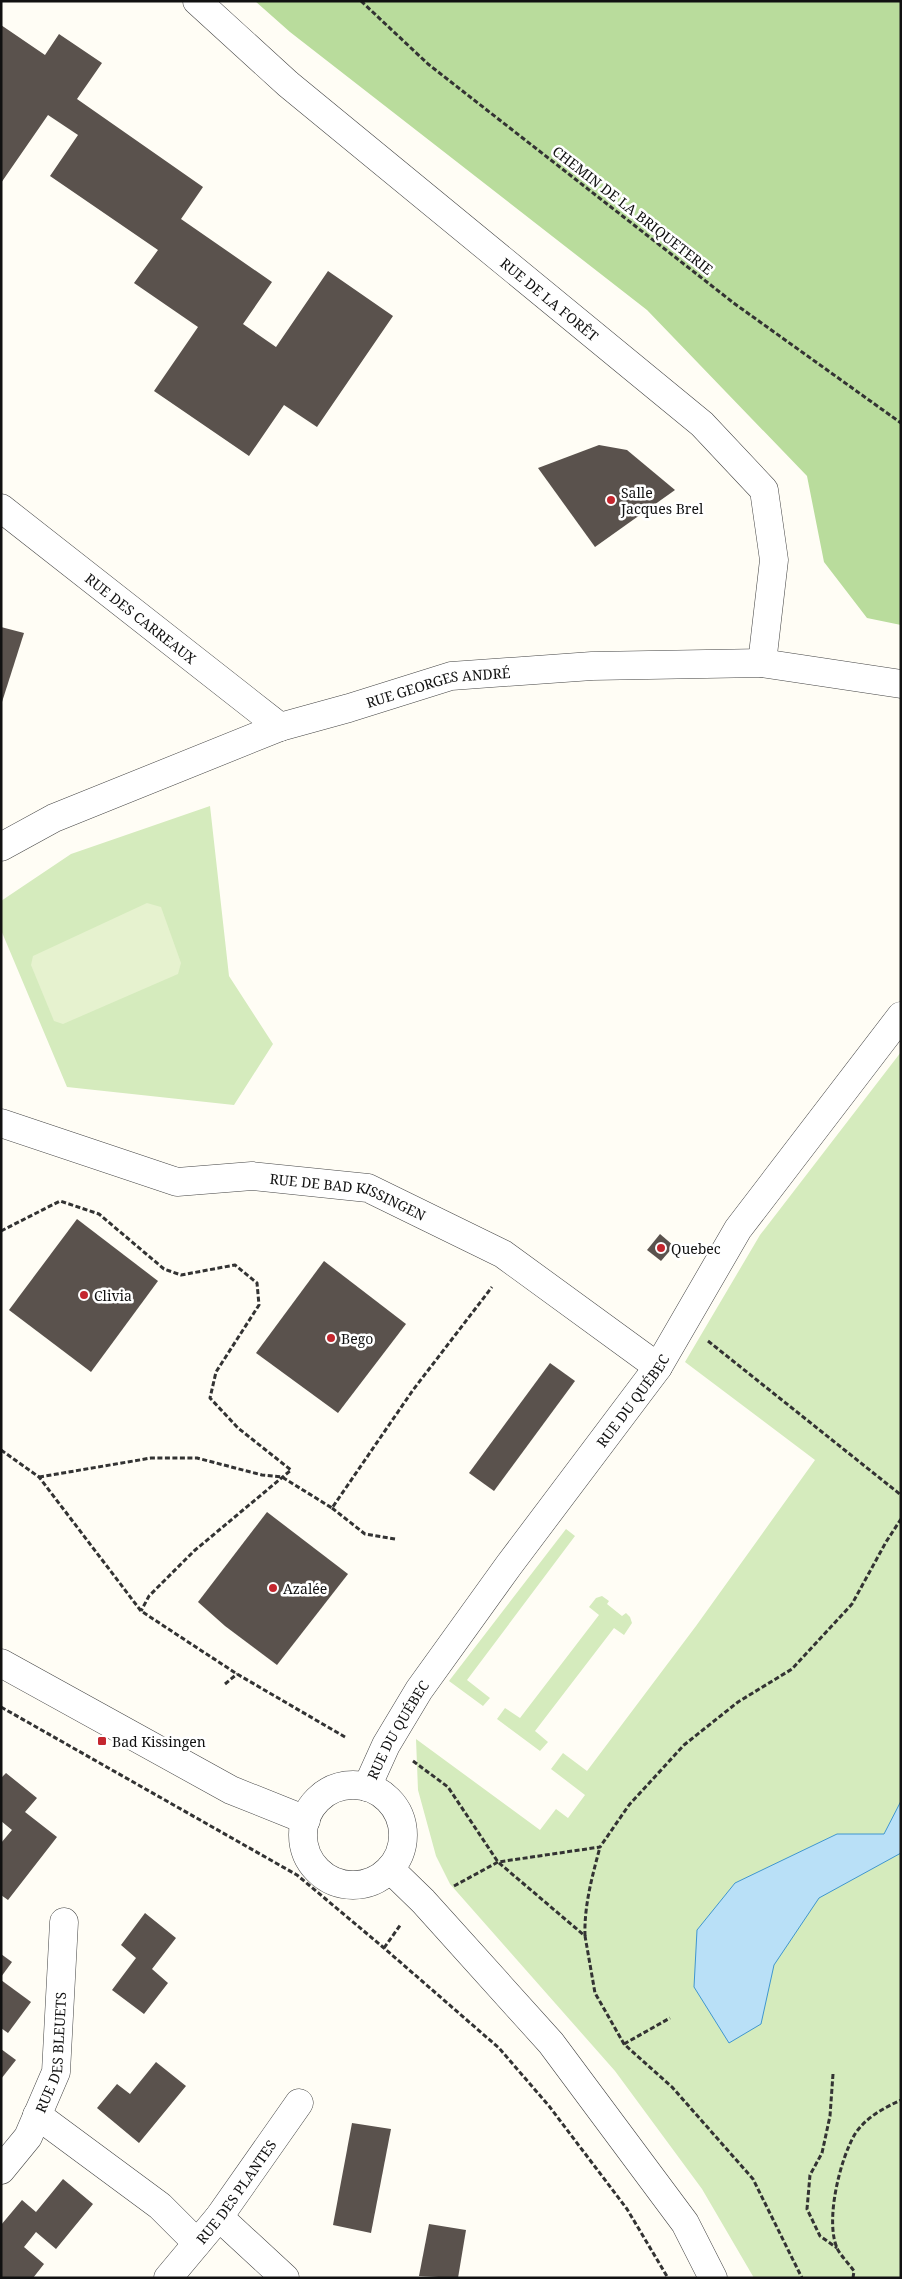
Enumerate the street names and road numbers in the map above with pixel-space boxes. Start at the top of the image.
street label: CHEMIN DE LA BRIQUETERIE [549,141,717,279]
street label: RUE DE LA FORÊT [497,253,603,345]
street label: RUE DES CARREAUX [82,568,201,668]
street label: RUE GEORGES ANDRÉ [364,662,511,712]
street label: RUE DE BAD KISSINGEN [269,1168,430,1225]
street label: RUE DU QUÉBEC [592,1350,673,1451]
street label: RUE DU QUÉBEC [362,1676,433,1782]
street label: RUE DES BLEUETS [30,1991,70,2115]
street label: RUE DES PLANTES [191,2136,280,2247]

